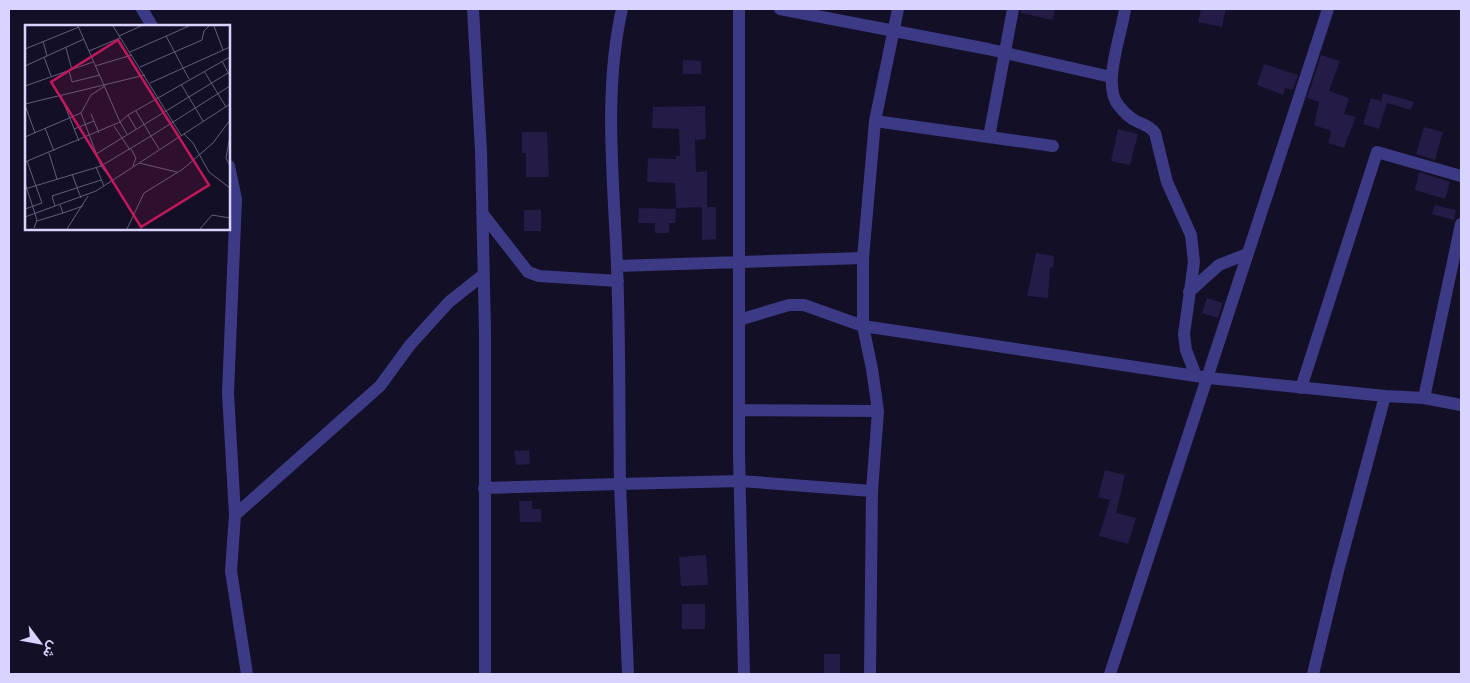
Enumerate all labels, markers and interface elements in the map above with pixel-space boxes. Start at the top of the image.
inset map [25,25,230,230]
north arrow [15,618,65,668]
text: ش [39,638,62,661]

